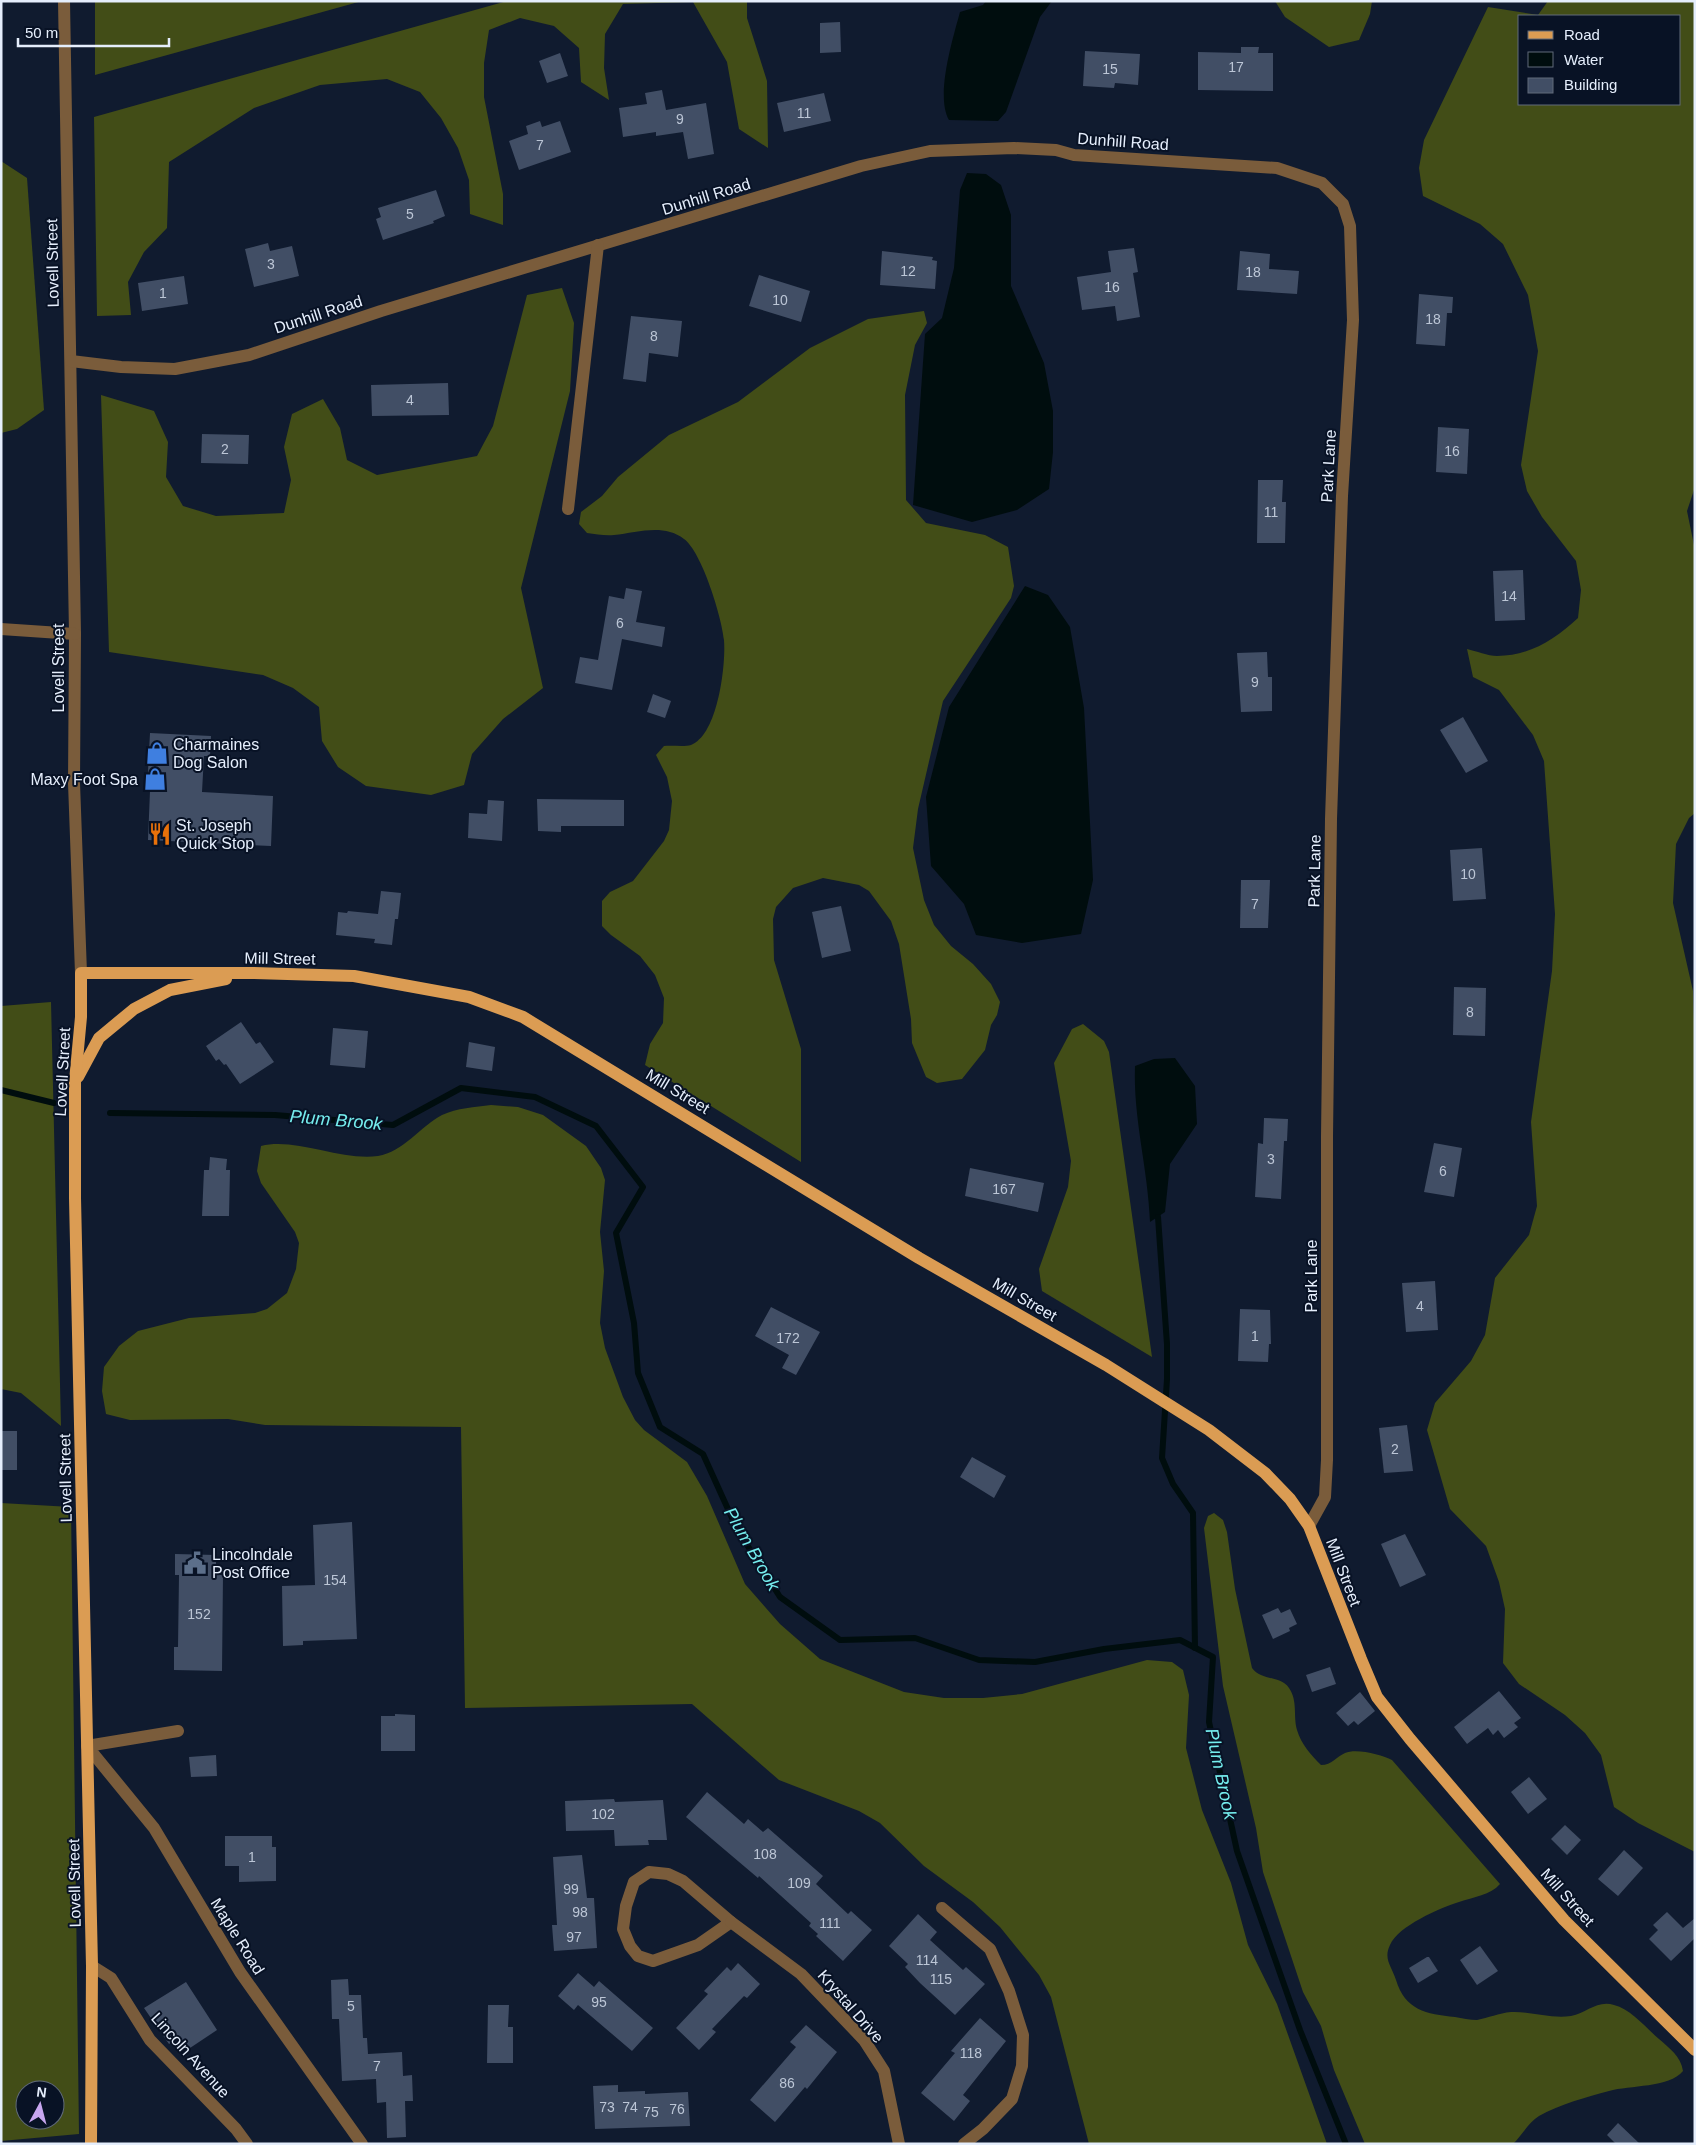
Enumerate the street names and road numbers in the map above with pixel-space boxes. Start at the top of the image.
street label: Dunhill Road [1077,130,1169,153]
street label: Dunhill Road [660,175,752,218]
street label: Lovell Street [43,218,62,308]
street label: Dunhill Road [272,292,364,337]
street label: Park Lane [1318,429,1339,503]
street label: Lovell Street [50,623,67,712]
street label: Park Lane [1305,834,1324,908]
street label: Mill Street [244,949,316,968]
street label: Lovell Street [52,1027,73,1117]
street label: Mill Street [643,1066,713,1117]
street label: Park Lane [1303,1239,1320,1312]
street label: Mill Street [990,1274,1060,1325]
street label: Lovell Street [56,1433,75,1523]
street label: Mill Street [1323,1536,1364,1609]
street label: Lovell Street [65,1838,84,1928]
street label: Mill Street [1538,1865,1598,1930]
street label: Maple Road [208,1895,268,1977]
street label: Krystal Drive [814,1967,887,2046]
street label: Lincoln Avenue [148,2009,233,2101]

